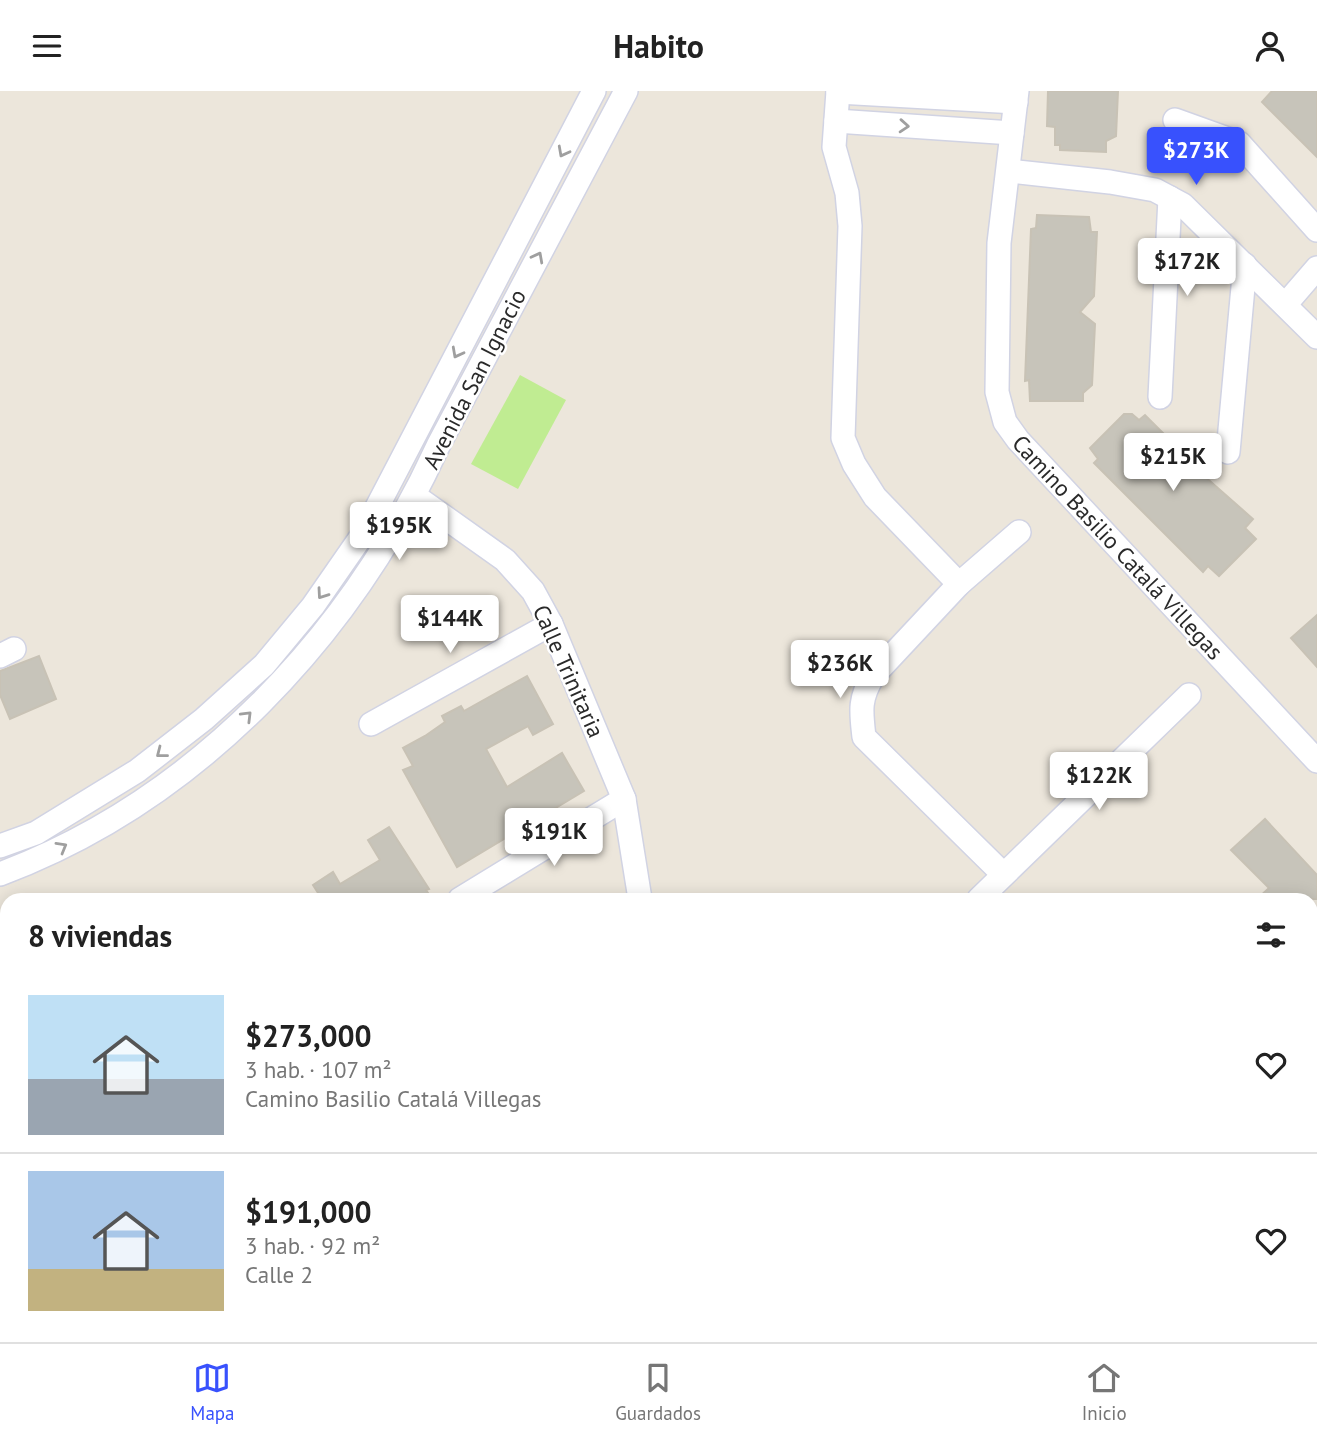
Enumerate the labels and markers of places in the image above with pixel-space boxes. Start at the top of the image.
pin: $273K [1147,127,1245,187]
pin: $172K [1138,239,1236,298]
pin: $215K [1124,433,1222,493]
pin: $195K [350,503,448,562]
pin: $144K [401,595,499,655]
pin: $236K [791,641,889,700]
pin: $122K [1050,753,1148,812]
pin: $191K [505,809,603,868]

